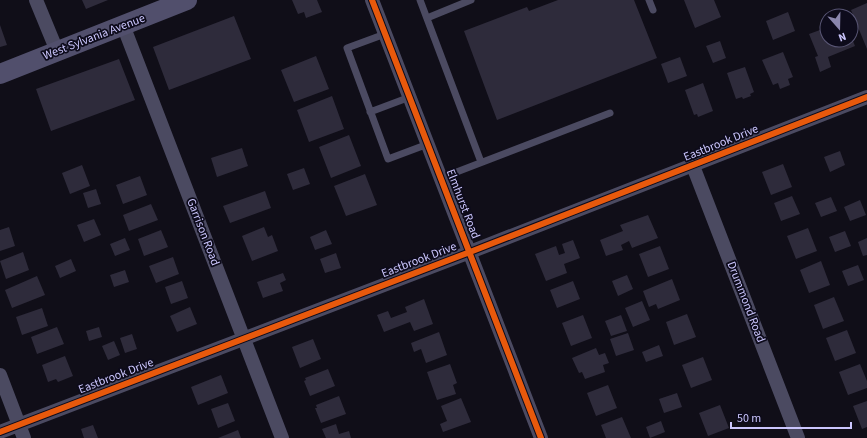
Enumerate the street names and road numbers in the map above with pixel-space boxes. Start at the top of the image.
street label: West Sylvania Avenue [41,10,148,64]
street label: Eastbrook Drive [681,120,761,166]
street label: Elmhurst Road [442,167,484,241]
street label: Garrison Road [182,196,224,268]
street label: Eastbrook Drive [379,238,459,282]
street label: Drummond Road [723,259,769,345]
street label: Eastbrook Drive [76,354,156,398]

